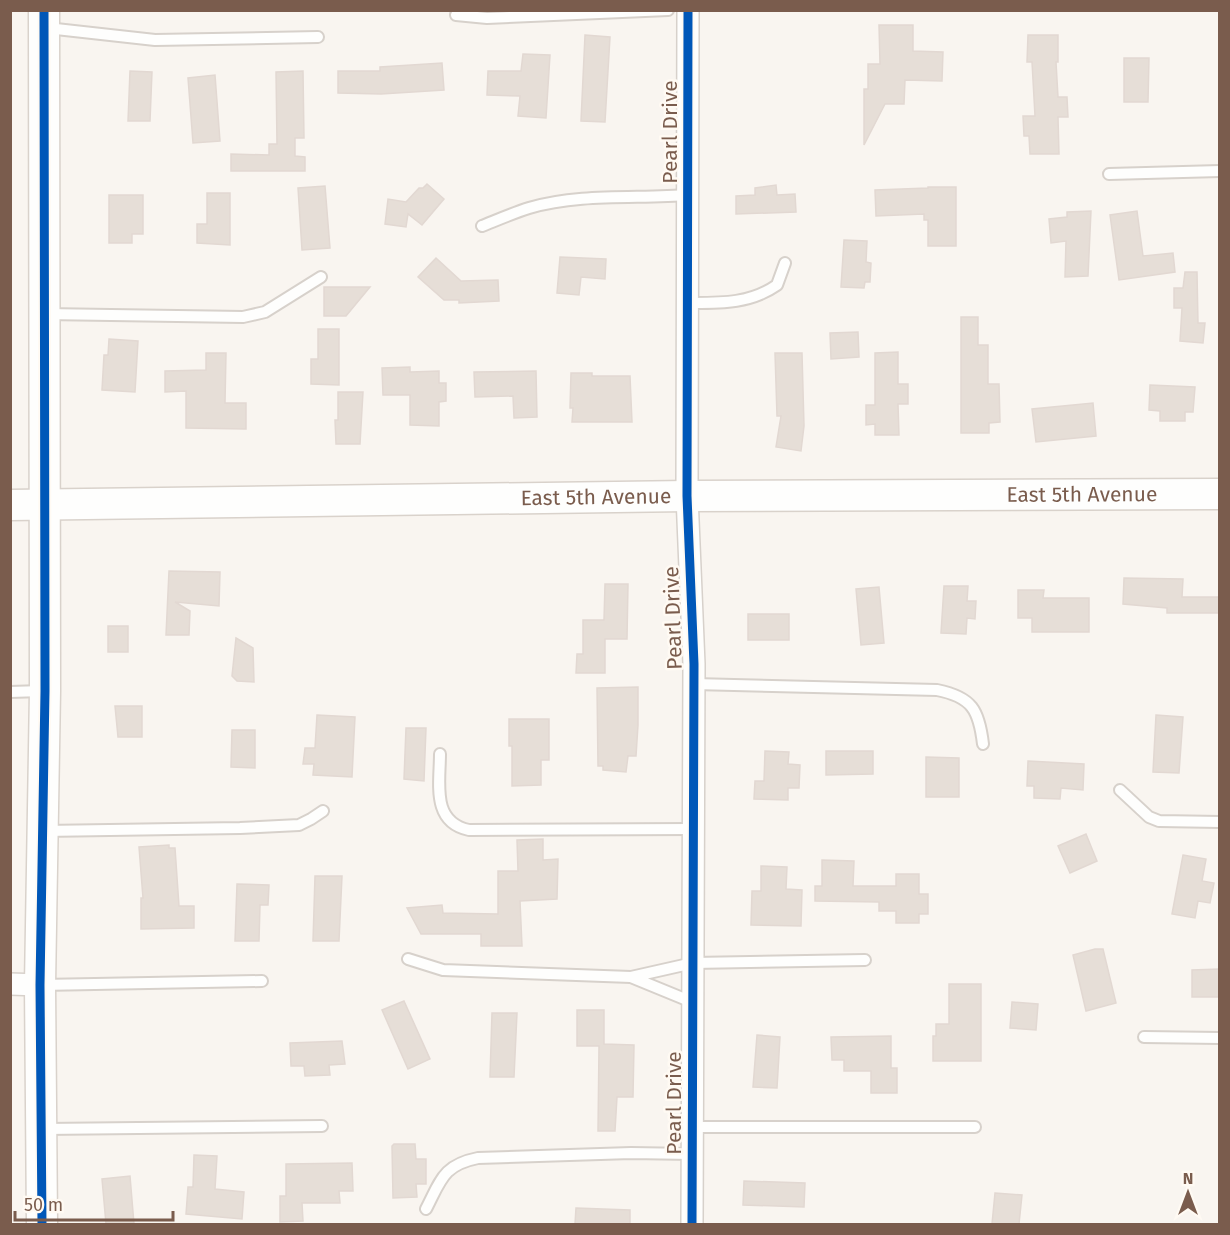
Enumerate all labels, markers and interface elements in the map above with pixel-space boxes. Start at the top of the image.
street label: Pearl Drive [657,80,683,184]
street label: East 5th Avenue [1006,481,1157,508]
street label: East 5th Avenue [520,483,672,511]
street label: Pearl Drive [658,566,688,670]
street label: Pearl Drive [661,1051,687,1155]
north arrow [1158,1163,1218,1223]
text: N [1183,1169,1193,1188]
scale bar [15,1184,172,1222]
text: 50 m [24,1194,63,1216]

